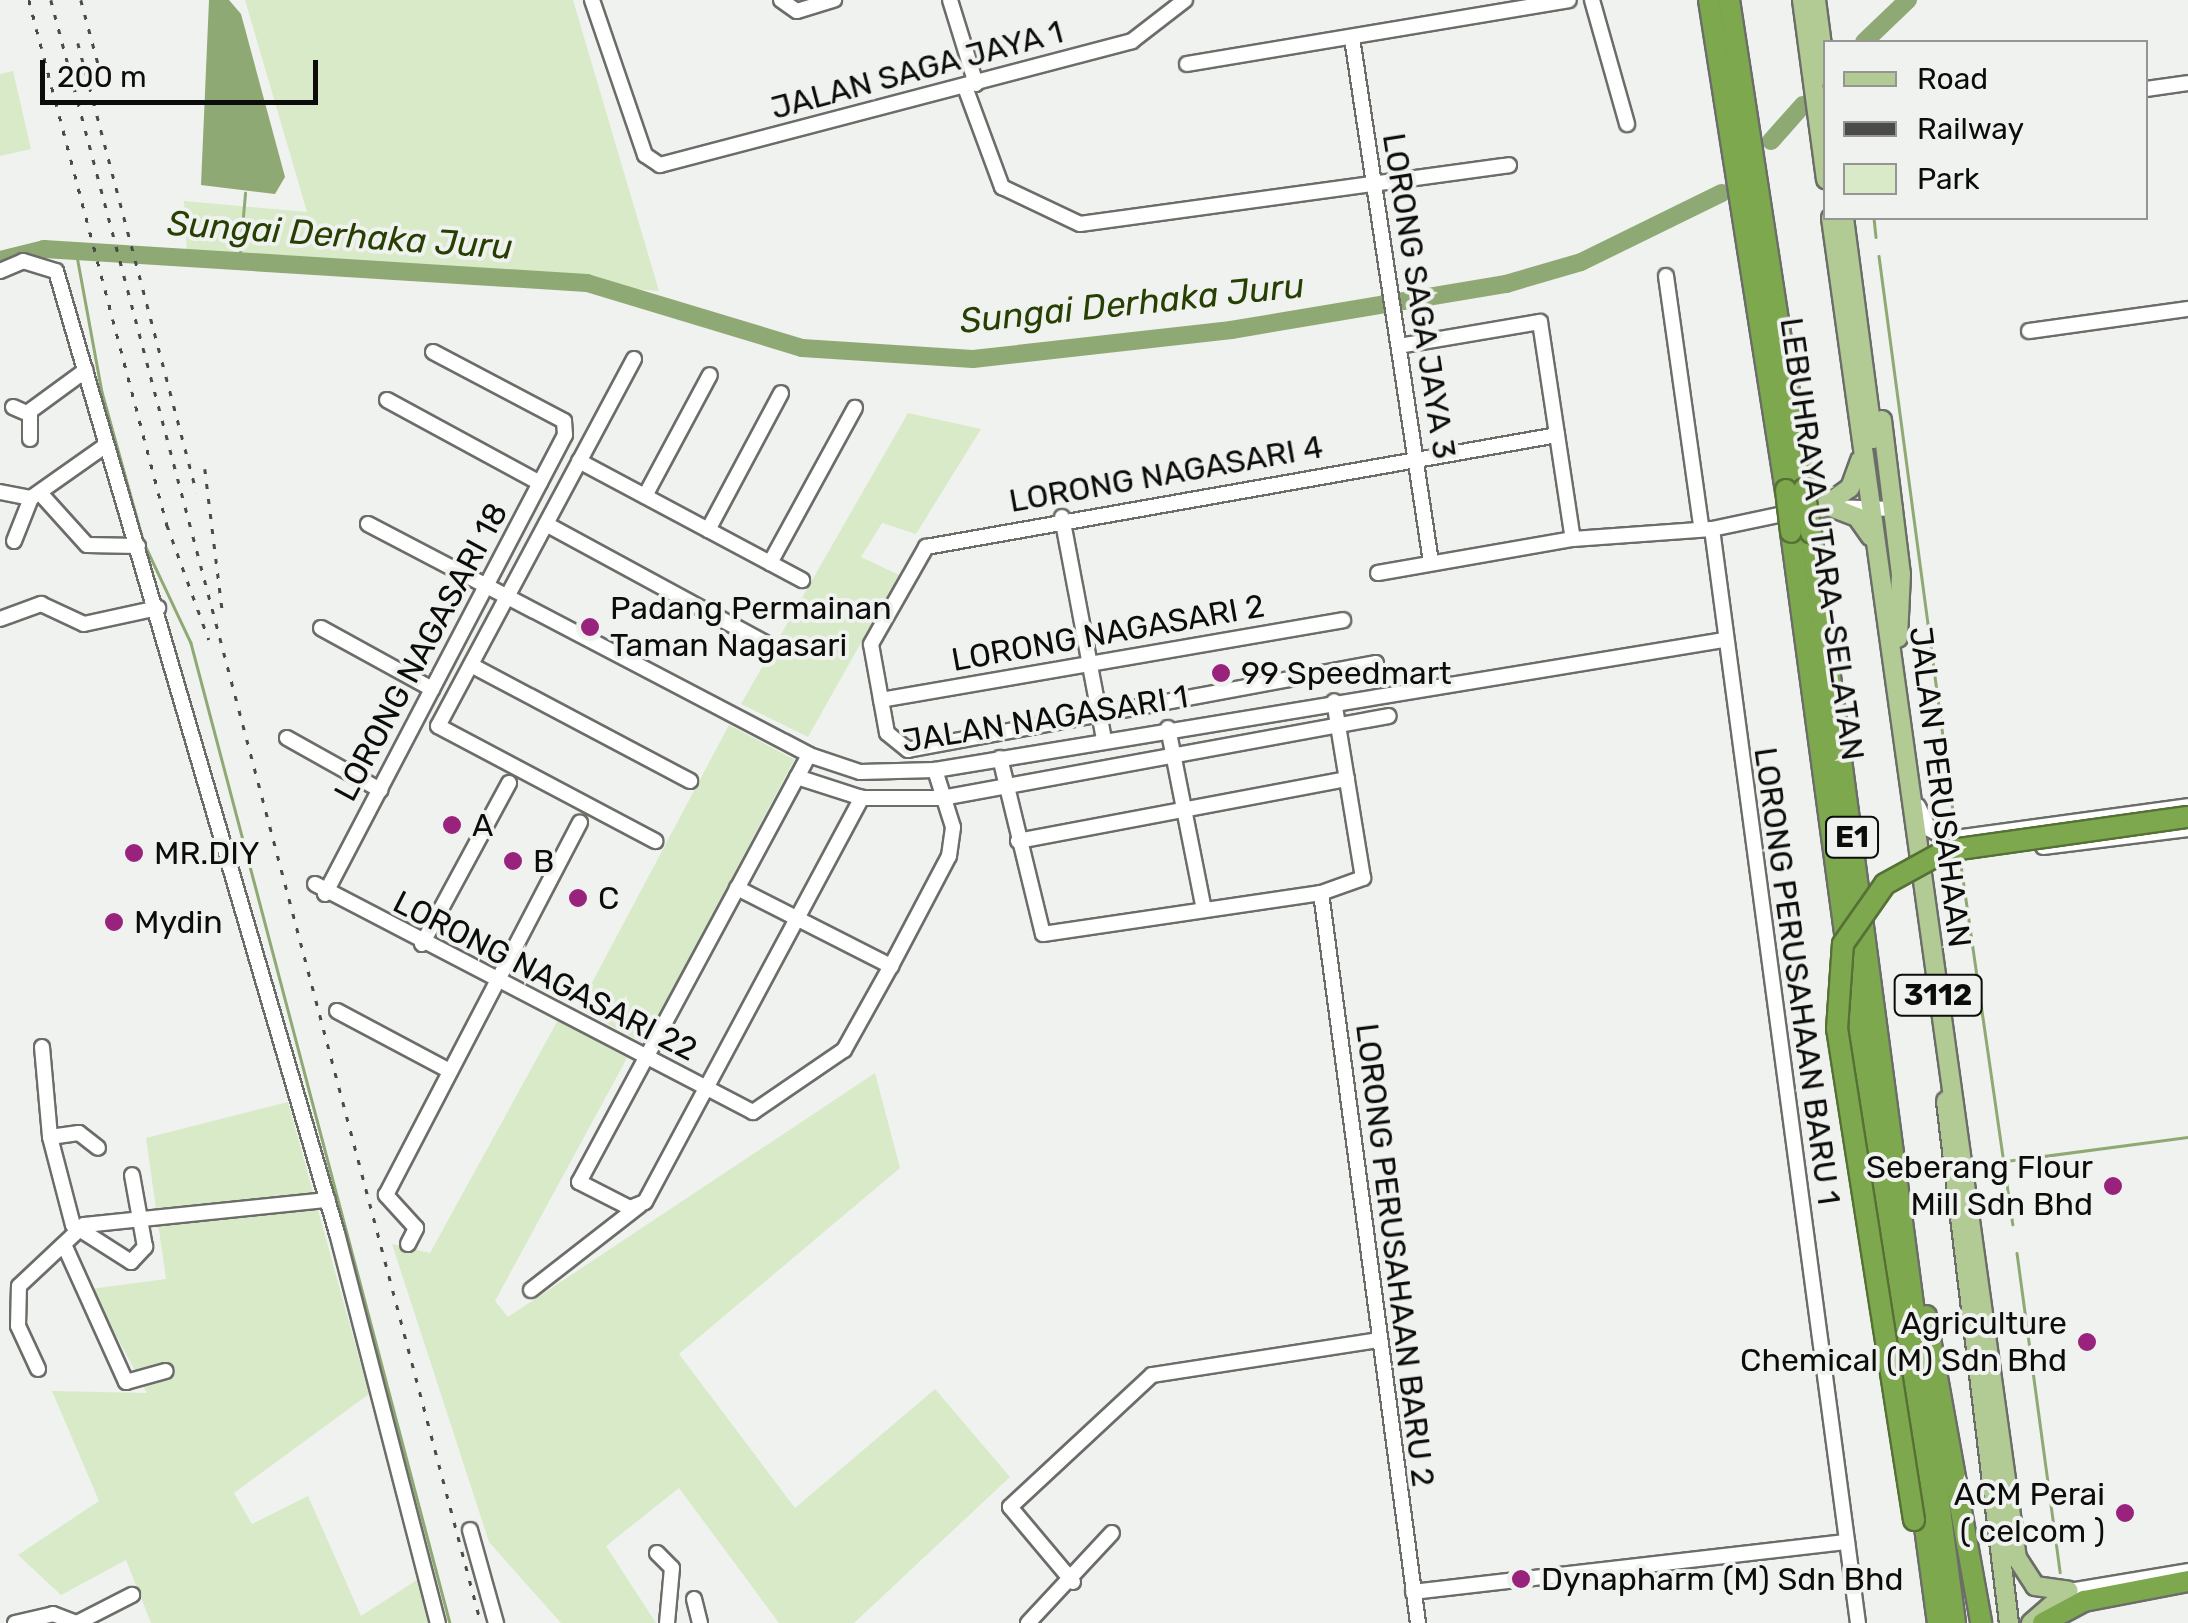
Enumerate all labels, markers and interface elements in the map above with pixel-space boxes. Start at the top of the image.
street label: JALAN SAGA JAYA 1 [766,12,1068,128]
scale bar [45,40,322,102]
legend [1823,40,2148,220]
text: 200 m [57,59,147,95]
text: Road [1917,61,1988,97]
text: Railway [1917,111,2024,147]
street label: LORONG SAGA JAYA 3 [1374,130,1464,462]
text: Park [1917,161,1979,197]
water label: Sungai Derhaka Juru [166,202,514,268]
water label: Sungai Derhaka Juru [958,264,1306,342]
street label: LEBUHRAYA UTARA–SELATAN [1772,315,1872,763]
street label: LORONG NAGASARI 4 [1006,427,1326,521]
street label: LORONG NAGASARI 18 [326,496,516,808]
street label: LORONG NAGASARI 2 [949,587,1267,679]
place label: Padang Permainan Taman Nagasari [610,590,892,665]
marker: Padang Permainan Taman Nagasari [579,616,601,638]
street label: JALAN PERUSAHAAN [1901,624,1979,950]
place label: 99 Speedmart [1241,654,1451,692]
marker: 99 Speedmart [1210,662,1232,684]
street label: JALAN NAGASARI 1 [899,677,1191,761]
street label: LORONG PERUSAHAAN BARU 1 [1746,745,1848,1207]
place label: A [472,806,493,844]
road number: E1 [1824,812,1880,862]
marker: A [441,814,463,836]
place label: MR.DIY [154,834,260,872]
marker: MR.DIY [123,842,145,864]
place label: B [533,842,554,880]
marker: B [502,850,524,872]
place label: C [598,879,619,917]
street label: LORONG NAGASARI 22 [387,883,703,1069]
marker: C [567,887,589,909]
place label: Mydin [134,903,223,941]
marker: Mydin [103,911,125,933]
road number: 3112 [1893,970,1983,1020]
street label: LORONG PERUSAHAAN BARU 2 [1348,1021,1442,1489]
place label: Seberang Flour Mill Sdn Bhd [1866,1149,2093,1224]
marker: Seberang Flour Mill Sdn Bhd [2102,1175,2124,1197]
place label: Agriculture Chemical (M) Sdn Bhd [1740,1305,2067,1380]
marker: Agriculture Chemical (M) Sdn Bhd [2076,1331,2098,1353]
place label: ACM Perai ( celcom ) [1954,1476,2105,1551]
marker: ACM Perai ( celcom ) [2114,1502,2136,1524]
place label: Dynapharm (M) Sdn Bhd [1541,1560,1903,1598]
marker: Dynapharm (M) Sdn Bhd [1510,1568,1532,1590]

